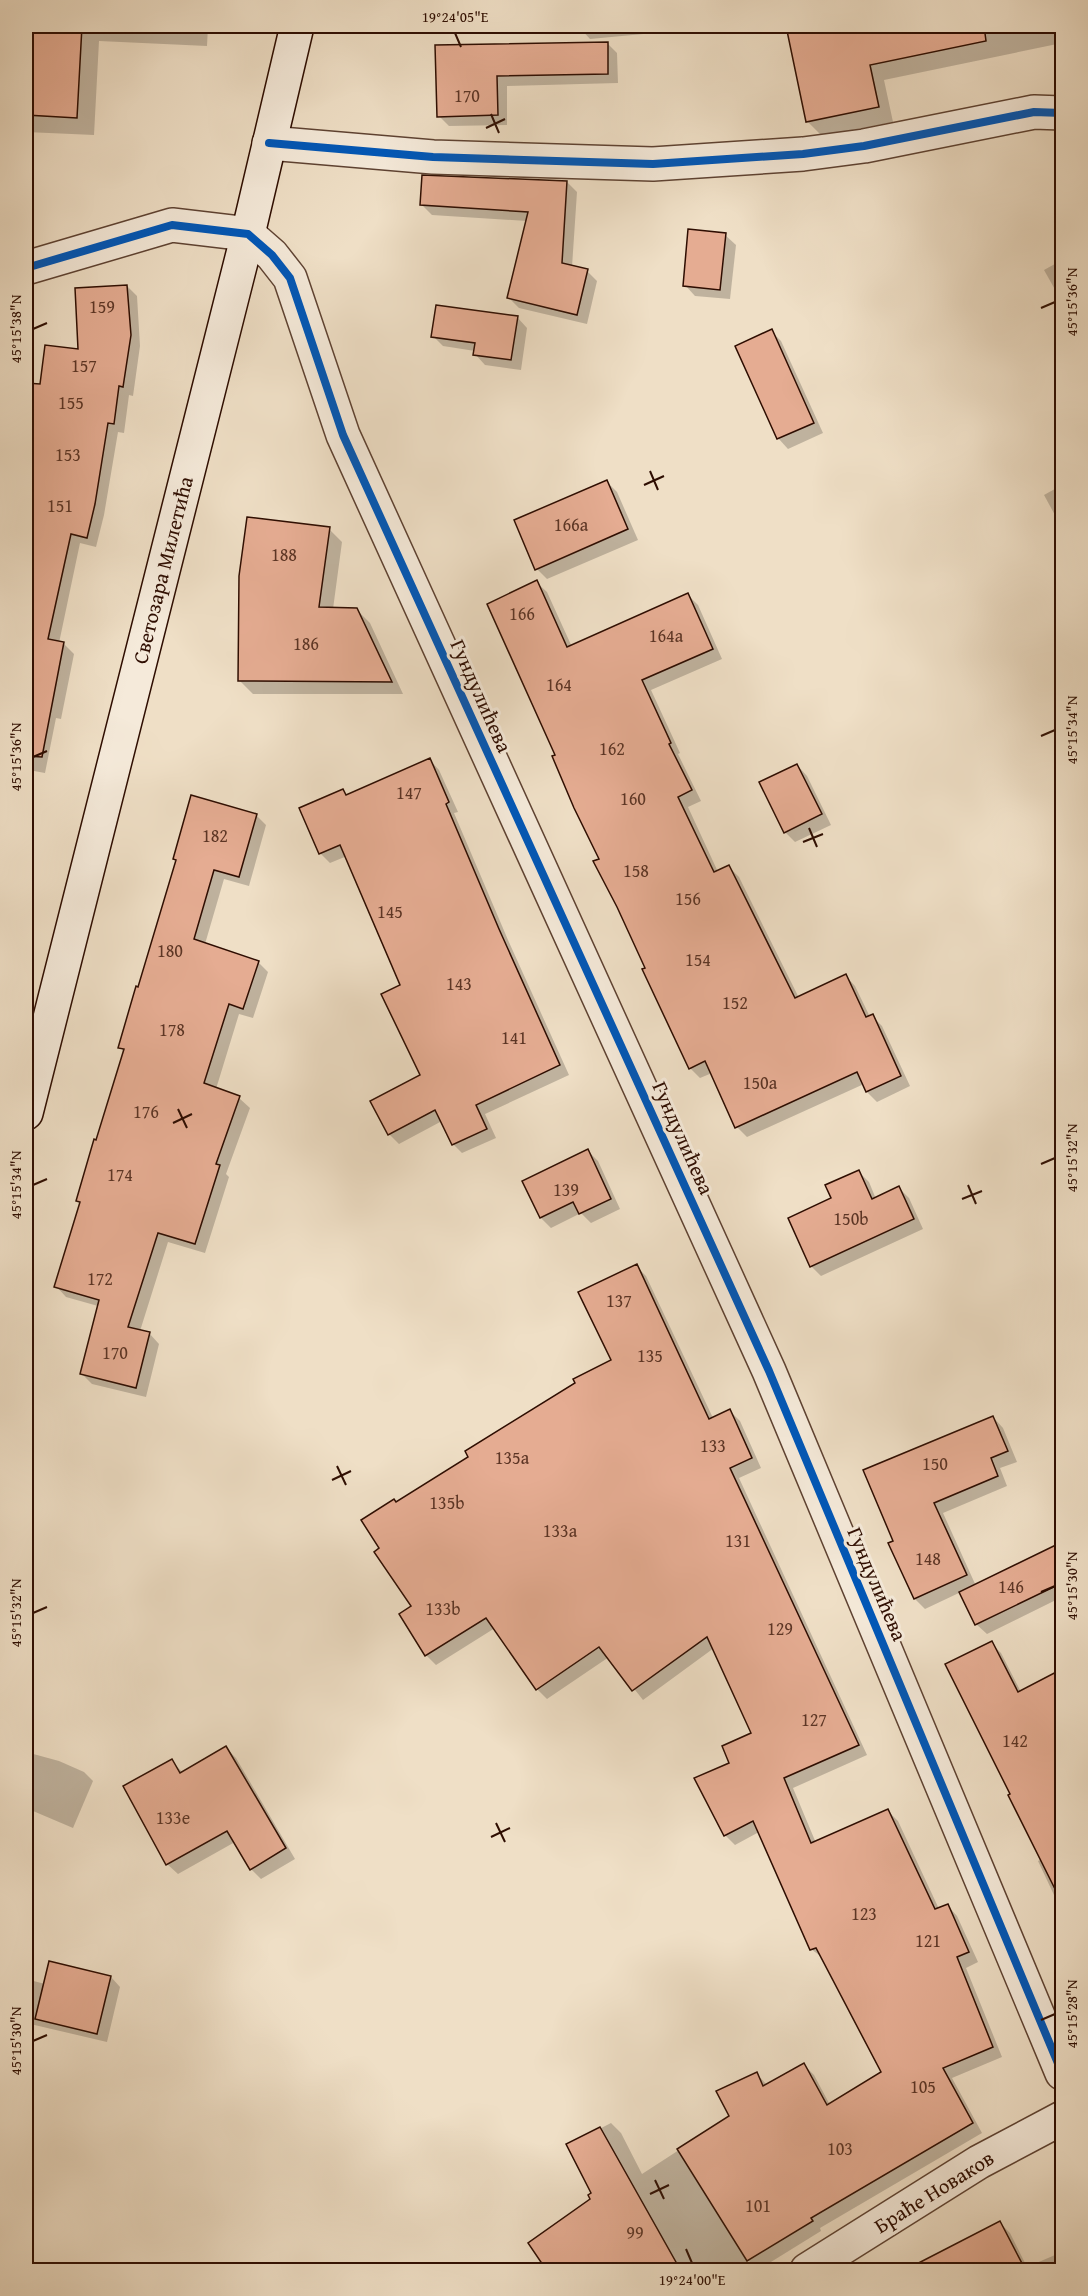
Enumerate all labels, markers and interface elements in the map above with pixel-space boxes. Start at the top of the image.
text: 19°24'05"E [422,6,489,27]
house number: 170 [454,82,480,109]
text: 45°15'36"N [1061,267,1082,336]
house number: 159 [89,293,115,320]
text: 45°15'38"N [5,294,26,363]
house number: 157 [71,352,97,379]
house number: 155 [58,389,84,416]
house number: 153 [55,441,81,468]
street label: Светозара Милетића [124,473,201,667]
house number: 151 [47,492,73,519]
house number: 166a [554,511,589,538]
house number: 188 [271,541,297,568]
house number: 166 [509,600,535,627]
house number: 164a [649,622,684,649]
house number: 186 [293,630,319,657]
street label: Гундулићева [443,634,520,757]
house number: 164 [546,671,572,698]
text: 45°15'34"N [1061,695,1082,764]
text: 45°15'36"N [5,722,26,791]
house number: 162 [599,735,625,762]
house number: 147 [396,779,422,806]
house number: 160 [620,785,646,812]
house number: 182 [202,822,228,849]
house number: 158 [623,857,649,884]
house number: 156 [675,885,701,912]
house number: 145 [377,898,403,925]
house number: 180 [157,937,183,964]
house number: 154 [685,946,711,973]
house number: 143 [446,970,472,997]
house number: 152 [722,989,748,1016]
house number: 178 [159,1016,185,1043]
house number: 141 [501,1024,527,1051]
house number: 150a [743,1069,778,1096]
street label: Гундулићева [645,1076,722,1199]
house number: 176 [133,1098,159,1125]
text: 45°15'32"N [1061,1123,1082,1192]
text: 45°15'34"N [5,1150,26,1219]
house number: 174 [107,1161,133,1188]
house number: 139 [553,1176,579,1203]
house number: 150b [833,1205,869,1232]
house number: 172 [87,1265,113,1292]
house number: 137 [606,1287,632,1314]
house number: 170 [102,1339,128,1366]
house number: 135 [637,1342,663,1369]
house number: 133 [700,1432,726,1459]
house number: 135a [495,1444,530,1471]
house number: 150 [922,1450,948,1477]
house number: 135b [429,1489,465,1516]
house number: 133a [543,1517,578,1544]
street label: Гундулићева [840,1522,915,1646]
house number: 131 [725,1527,751,1554]
house number: 148 [915,1545,941,1572]
text: 45°15'30"N [1061,1551,1082,1620]
house number: 146 [998,1573,1024,1600]
text: 45°15'32"N [5,1578,26,1647]
house number: 133b [425,1595,461,1622]
house number: 129 [767,1615,793,1642]
house number: 127 [801,1706,827,1733]
house number: 142 [1002,1727,1028,1754]
house number: 133e [156,1804,190,1831]
house number: 123 [851,1900,877,1927]
house number: 121 [915,1927,941,1954]
text: 45°15'28"N [1061,1979,1082,2048]
text: 45°15'30"N [5,2006,26,2075]
house number: 105 [910,2073,936,2100]
house number: 103 [827,2135,853,2162]
street label: Браће Новаков [868,2142,1000,2241]
house number: 101 [745,2192,771,2219]
house number: 99 [626,2219,644,2246]
text: 19°24'00"E [659,2269,726,2290]

